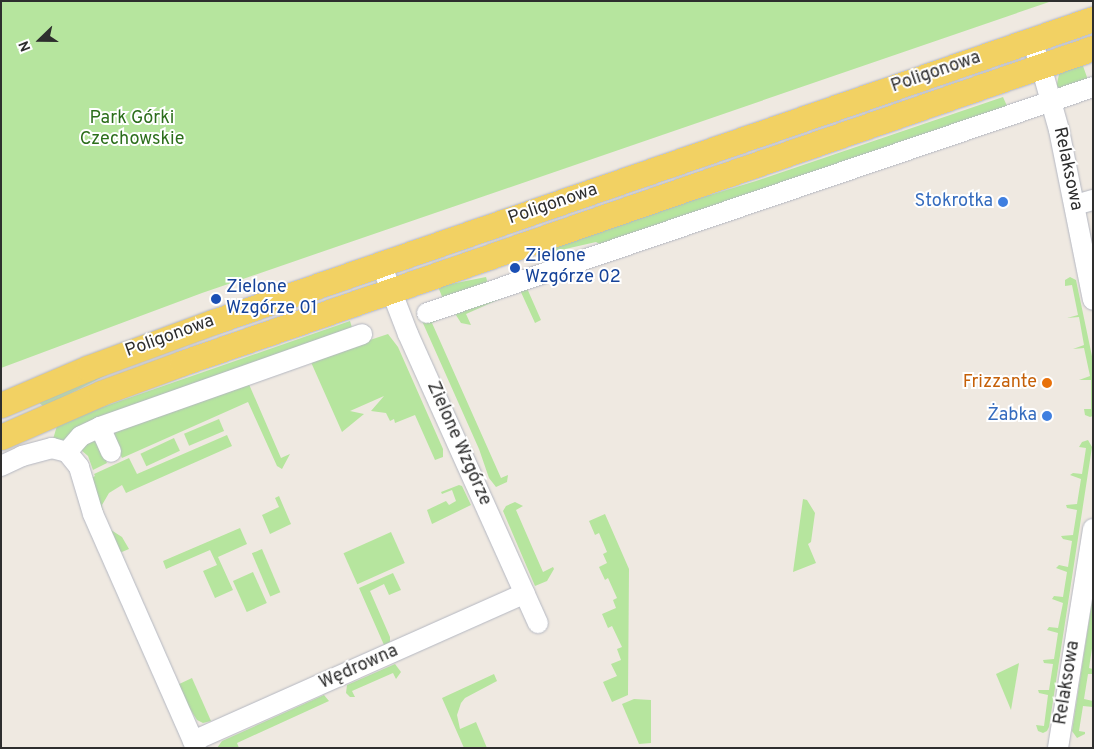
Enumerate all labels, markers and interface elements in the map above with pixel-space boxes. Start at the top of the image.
north arrow [15,15,65,65]
text: N [16,38,35,54]
street label: Poligonowa [888,48,984,98]
park label: Park Górki Czechowskie [80,109,184,152]
street label: Relaksowa [1048,125,1086,213]
street label: Poligonowa [505,180,601,230]
place label: Stokrotka [915,191,993,213]
marker: Stokrotka [997,196,1009,208]
place label: Zielone Wzgórze 02 [525,247,621,290]
marker: Zielone Wzgórze 02 [509,262,521,274]
place label: Zielone Wzgórze 01 [226,278,317,320]
marker: Zielone Wzgórze 01 [210,293,222,305]
street label: Poligonowa [123,311,217,363]
place label: Frizzante [963,372,1037,394]
marker: Frizzante [1041,377,1053,389]
street label: Zielone Wzgórze [421,378,495,510]
place label: Żabka [987,405,1037,427]
marker: Żabka [1041,410,1053,422]
street label: Relaksowa [1051,639,1085,727]
street label: Wędrowna [316,641,402,695]

